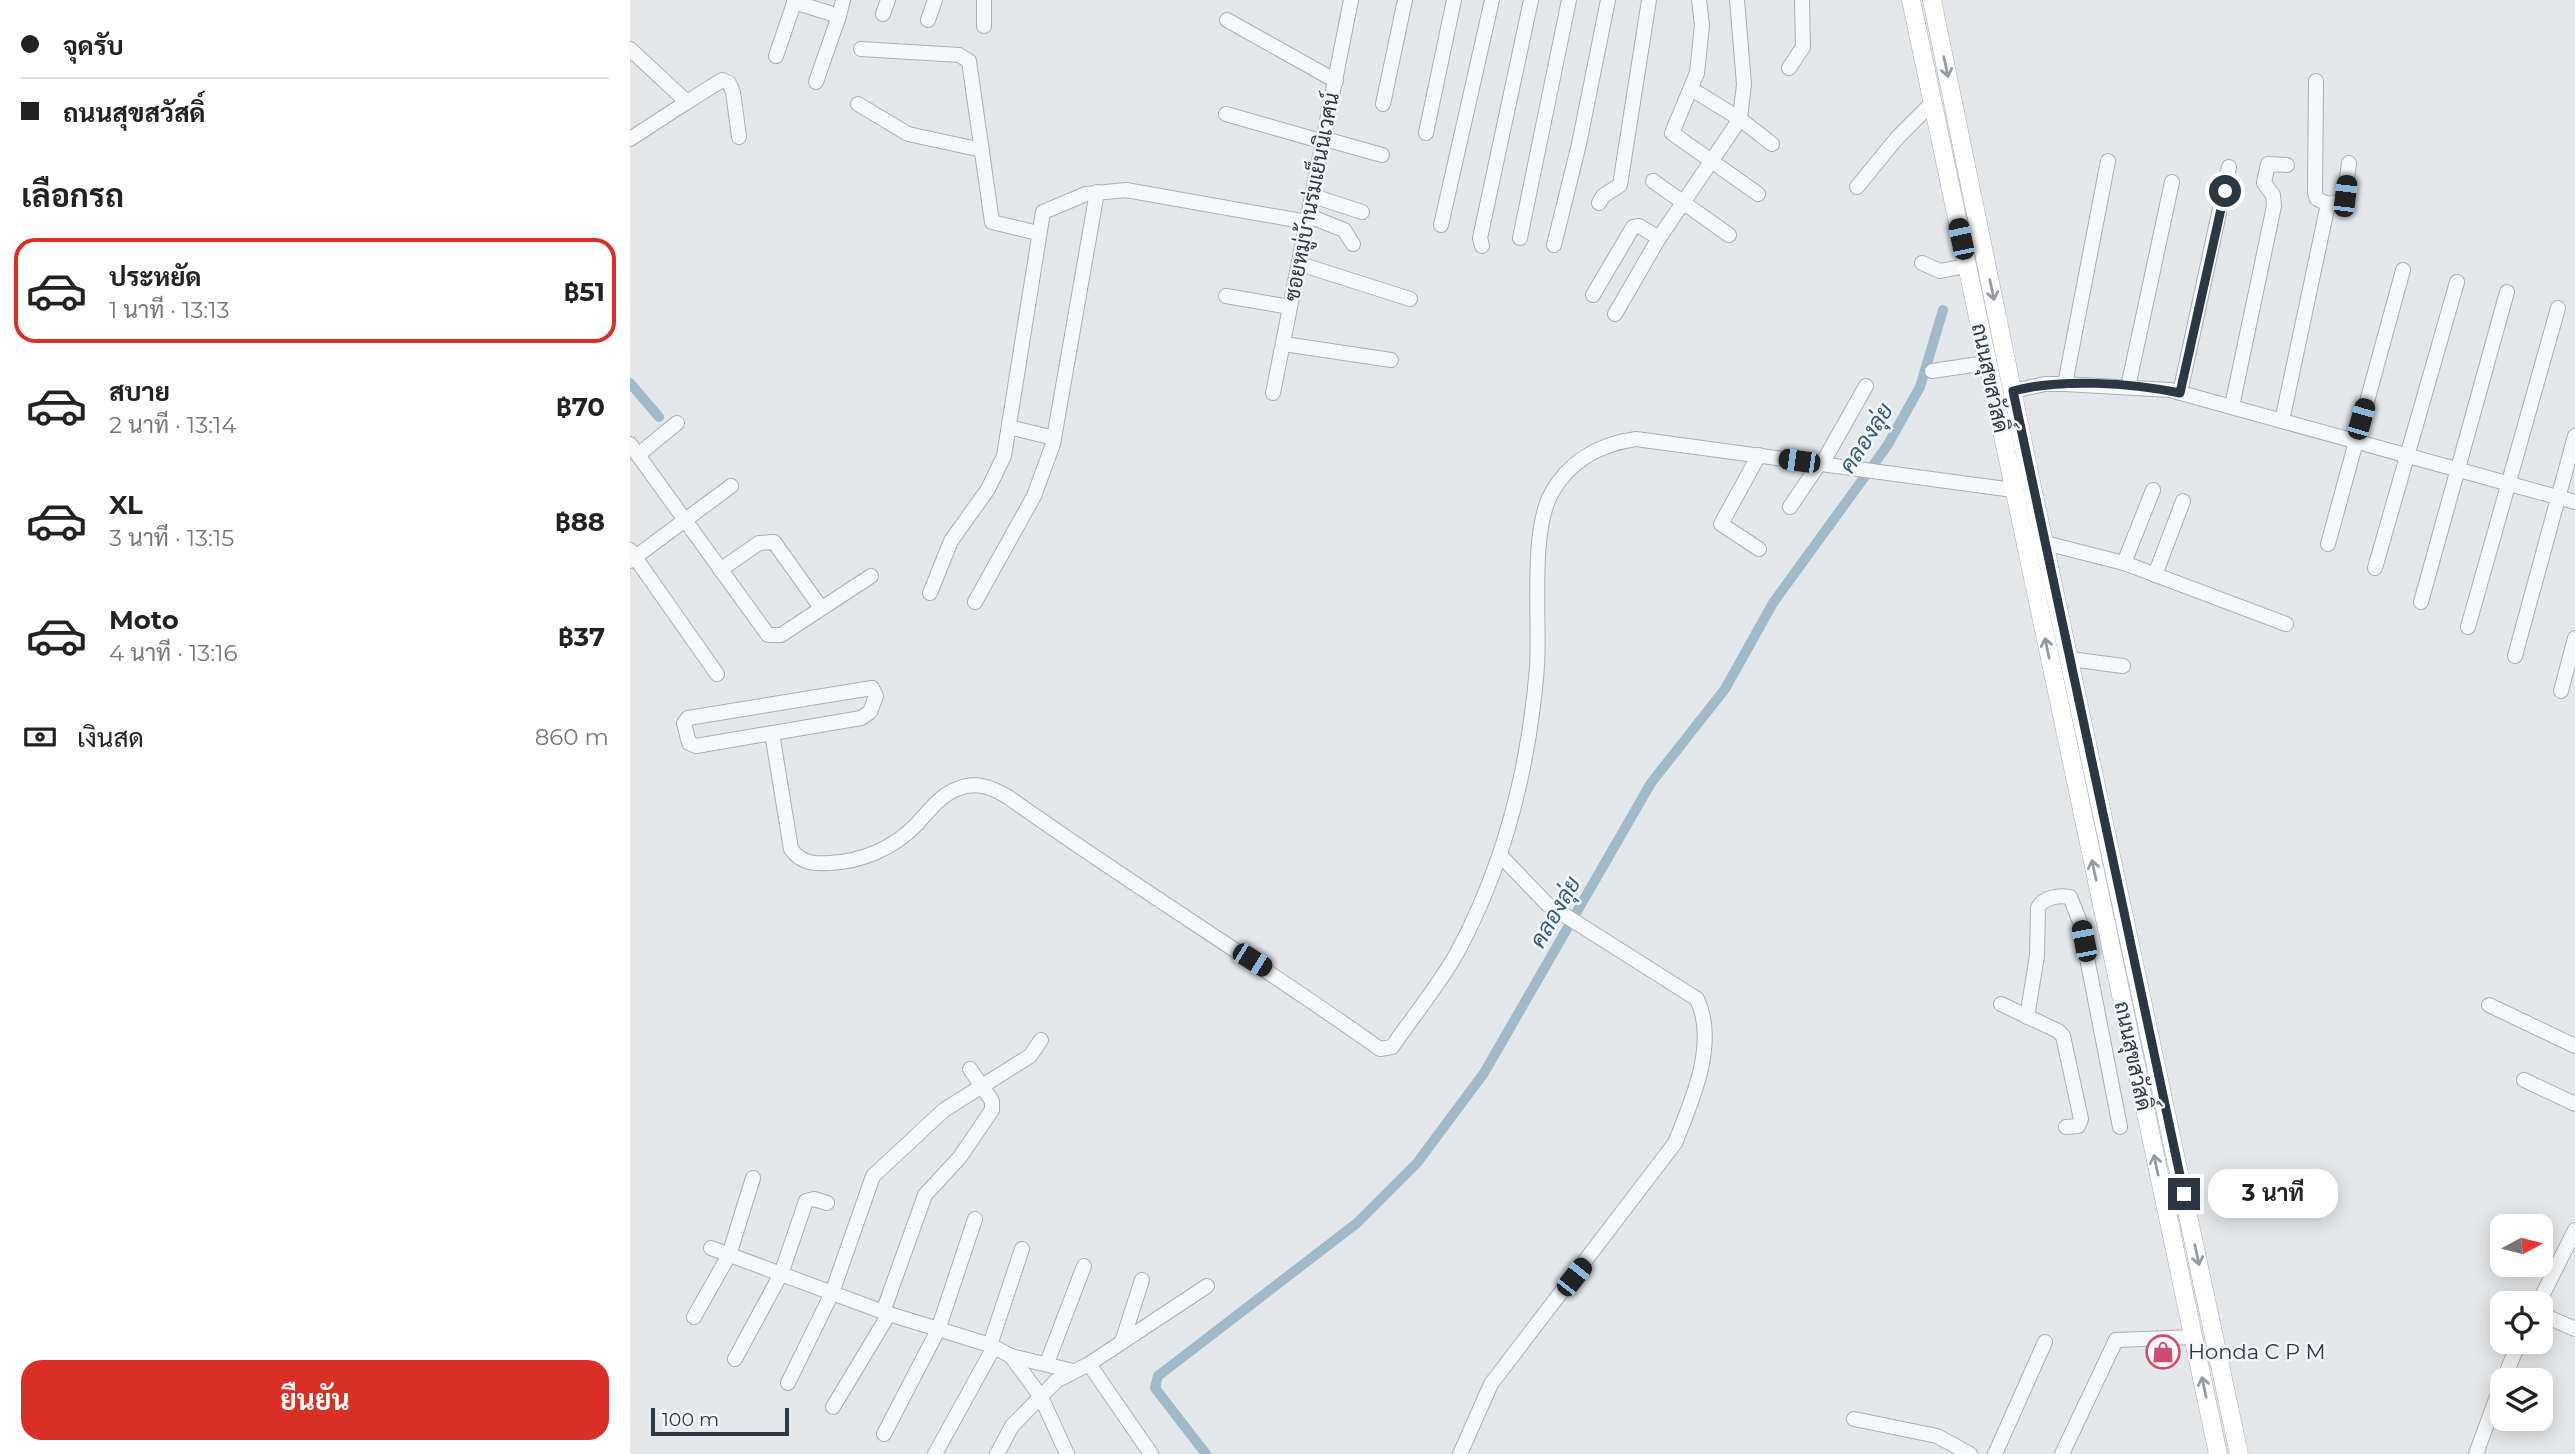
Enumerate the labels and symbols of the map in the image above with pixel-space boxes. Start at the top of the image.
one-way arrow [1940,55,1954,78]
street label: ซอยหมู่บ้านร่มเย็นนิเวศน์ [1277,90,1347,304]
car [2333,174,2358,218]
route start [2209,175,2241,207]
car [1947,216,1976,262]
one-way arrow [1986,278,2000,301]
street label: ถนนสุขสวัสดิ์ [1965,319,2021,435]
car [2346,396,2377,442]
water label: คลองลุ่ย [1833,398,1901,479]
car [1777,448,1822,474]
one-way arrow [2040,637,2054,660]
one-way arrow [2087,859,2101,882]
water label: คลองลุ่ย [1523,871,1588,954]
car [2070,918,2099,964]
car [1229,940,1276,980]
street label: ถนนสุขสวัสดิ์ [2108,997,2164,1113]
one-way arrow [2149,1154,2163,1177]
callout: 3 นาที [2208,1170,2338,1218]
route end [2168,1178,2200,1210]
north arrow [2490,1214,2553,1278]
one-way arrow [2190,1243,2204,1266]
car [1553,1254,1596,1300]
shop icon: Honda C P M [2144,1333,2182,1371]
place label: Honda C P M [2188,1339,2326,1364]
one-way arrow [2197,1376,2211,1399]
scale bar [651,1405,789,1437]

